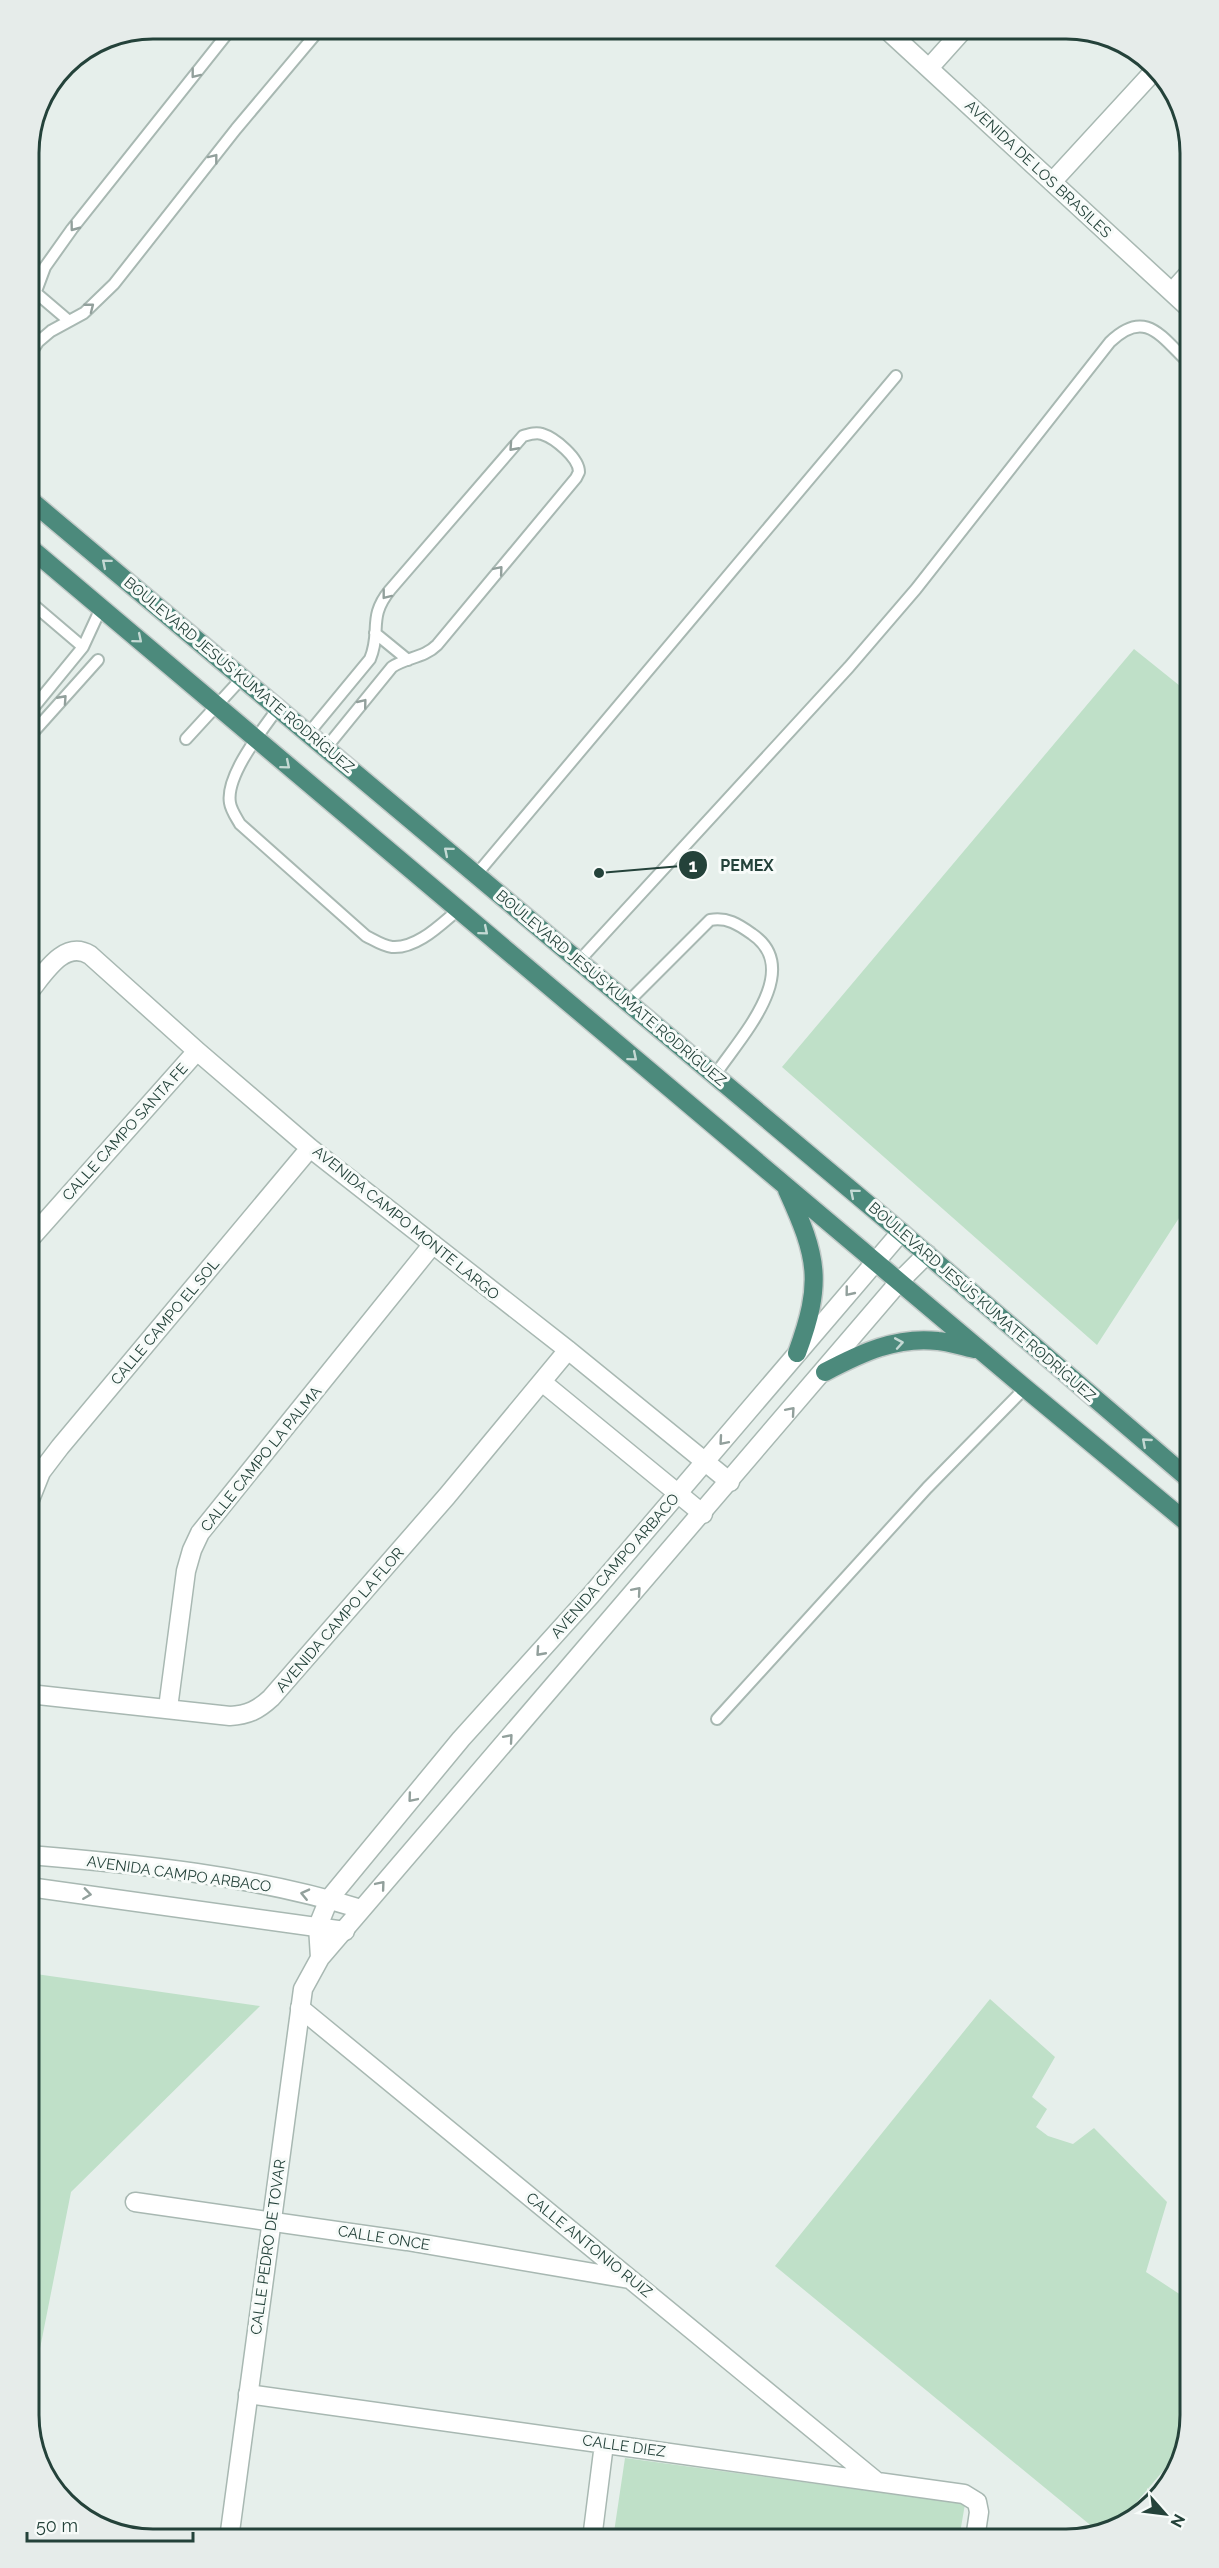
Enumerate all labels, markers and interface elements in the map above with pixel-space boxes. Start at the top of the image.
one-way arrow [191,68,202,79]
street label: AVENIDA DE LOS BRASILES [961,96,1115,242]
one-way arrow [207,153,218,164]
one-way arrow [70,220,81,231]
one-way arrow [83,304,94,315]
one-way arrow [509,440,520,451]
one-way arrow [102,560,113,571]
one-way arrow [492,566,503,577]
street label: BOULEVARD JESÚS KUMATE RODRÍGUEZ [120,573,358,777]
one-way arrow [382,588,393,599]
one-way arrow [131,632,142,643]
one-way arrow [56,695,67,706]
one-way arrow [356,699,367,710]
one-way arrow [280,758,291,769]
one-way arrow [444,847,455,858]
callout: PEMEX [678,848,785,882]
text: 1 [689,855,698,876]
text: PEMEX [720,856,774,875]
street label: BOULEVARD JESÚS KUMATE RODRÍGUEZ [492,886,730,1090]
one-way arrow [477,924,488,935]
one-way arrow [626,1050,637,1061]
street label: CALLE CAMPO SANTA FE [58,1060,192,1204]
street label: AVENIDA CAMPO MONTE LARGO [309,1142,503,1304]
one-way arrow [850,1189,861,1200]
street label: BOULEVARD JESÚS KUMATE RODRÍGUEZ [865,1199,1099,1405]
street label: CALLE CAMPO EL SOL [107,1255,223,1389]
one-way arrow [845,1285,856,1296]
one-way arrow [894,1337,903,1349]
street label: CALLE CAMPO LA PALMA [197,1383,325,1535]
one-way arrow [784,1407,795,1418]
one-way arrow [719,1434,730,1445]
one-way arrow [1142,1438,1153,1449]
street label: AVENIDA CAMPO ARBACO [547,1490,683,1642]
street label: AVENIDA CAMPO LA FLOR [272,1544,408,1696]
one-way arrow [630,1587,641,1598]
one-way arrow [536,1645,547,1655]
one-way arrow [502,1734,513,1745]
one-way arrow [408,1791,419,1802]
street label: AVENIDA CAMPO ARBACO [86,1852,272,1896]
one-way arrow [374,1881,385,1892]
one-way arrow [82,1888,91,1900]
one-way arrow [300,1888,310,1901]
street label: CALLE PEDRO DE TOVAR [247,2158,289,2336]
street label: CALLE ANTONIO RUIZ [522,2189,656,2301]
street label: CALLE ONCE [337,2222,431,2254]
street label: CALLE DIEZ [581,2431,667,2461]
north arrow [1135,2484,1195,2544]
scale bar [27,2505,194,2543]
text: N [1167,2511,1189,2531]
text: 50 m [36,2515,78,2536]

